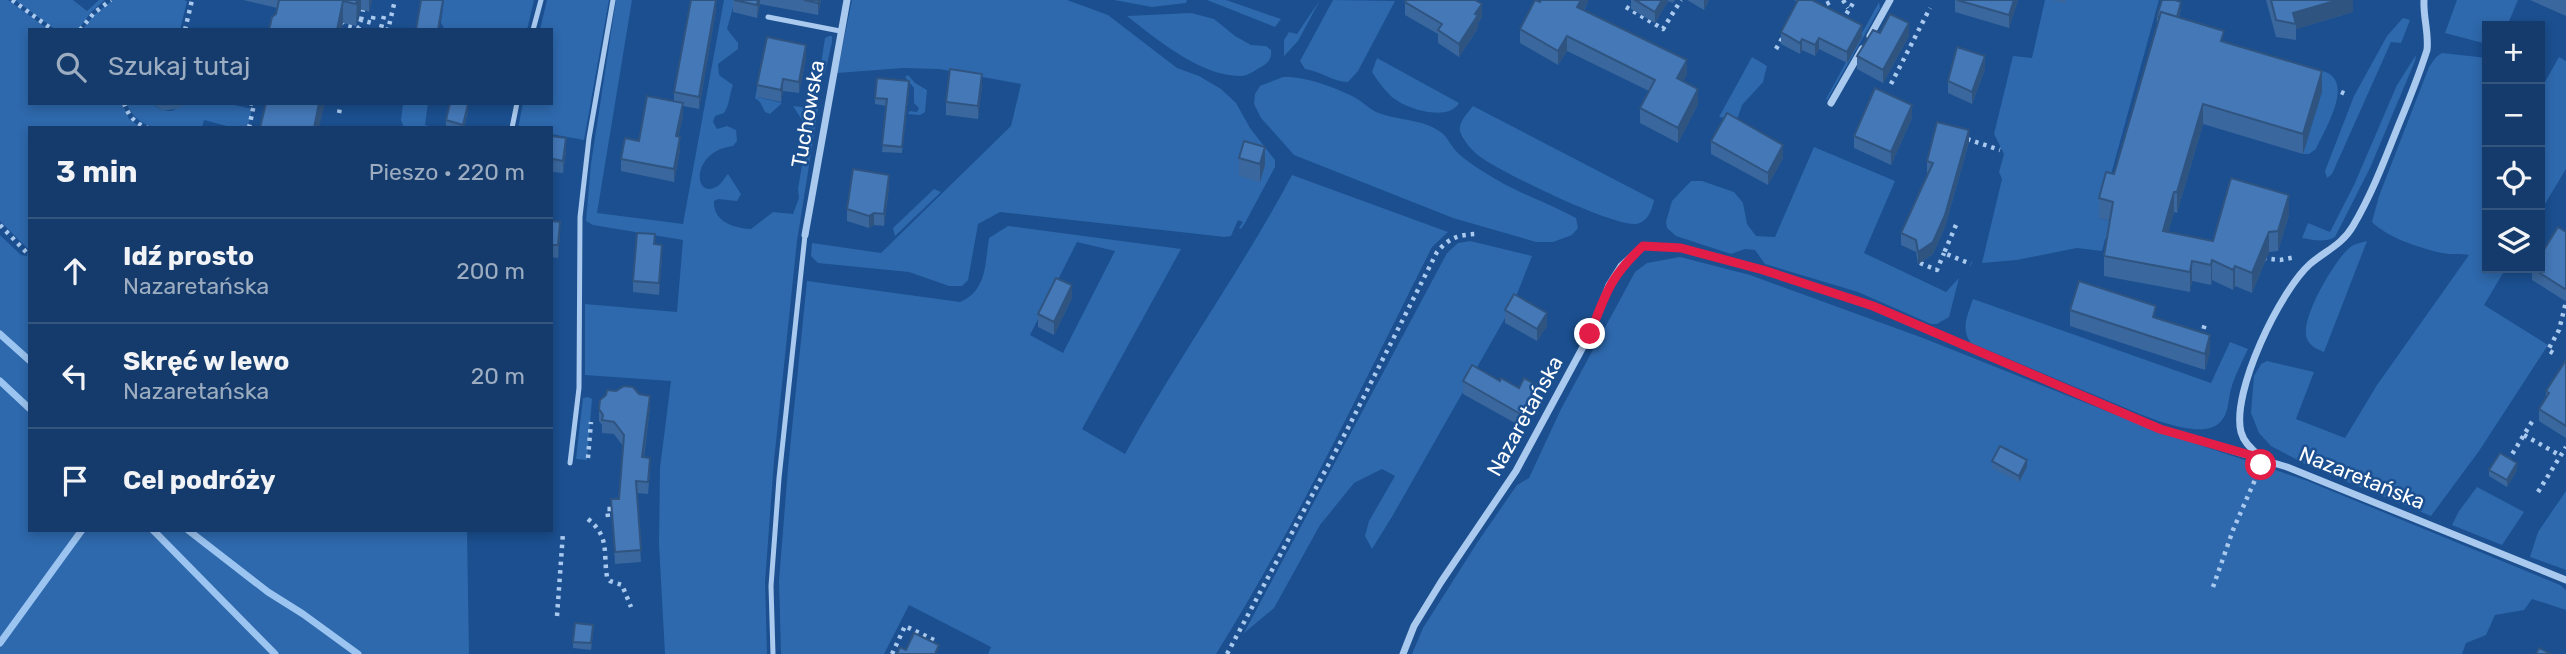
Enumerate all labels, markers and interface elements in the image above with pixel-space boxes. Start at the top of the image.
map controls [2482,21,2545,273]
button: + [2482,21,2545,84]
search box [28,28,553,105]
icon: search [52,48,90,86]
text: Szukaj tutaj [108,51,250,82]
street label: Tuchowska [786,58,829,170]
button: − [2482,84,2545,147]
button: locate [2482,147,2545,210]
text: 3 min [56,154,138,190]
text: Pieszo · 220 m [369,158,525,186]
button: layers [2482,210,2545,273]
text: Idź prosto [123,241,254,272]
icon: ahead [56,252,94,290]
text: 200 m [456,257,525,285]
text: Nazaretańska [123,272,269,300]
route end [1574,318,1605,349]
text: Skręć w lewo [123,346,289,377]
street label: Nazaretańska [1481,351,1568,480]
icon: left [56,357,94,395]
text: 20 m [471,362,525,390]
text: Nazaretańska [123,377,269,405]
street label: Nazaretańska [2296,441,2429,514]
route start [2245,449,2276,480]
icon: arrive [56,462,94,500]
text: Cel podróży [123,465,276,496]

